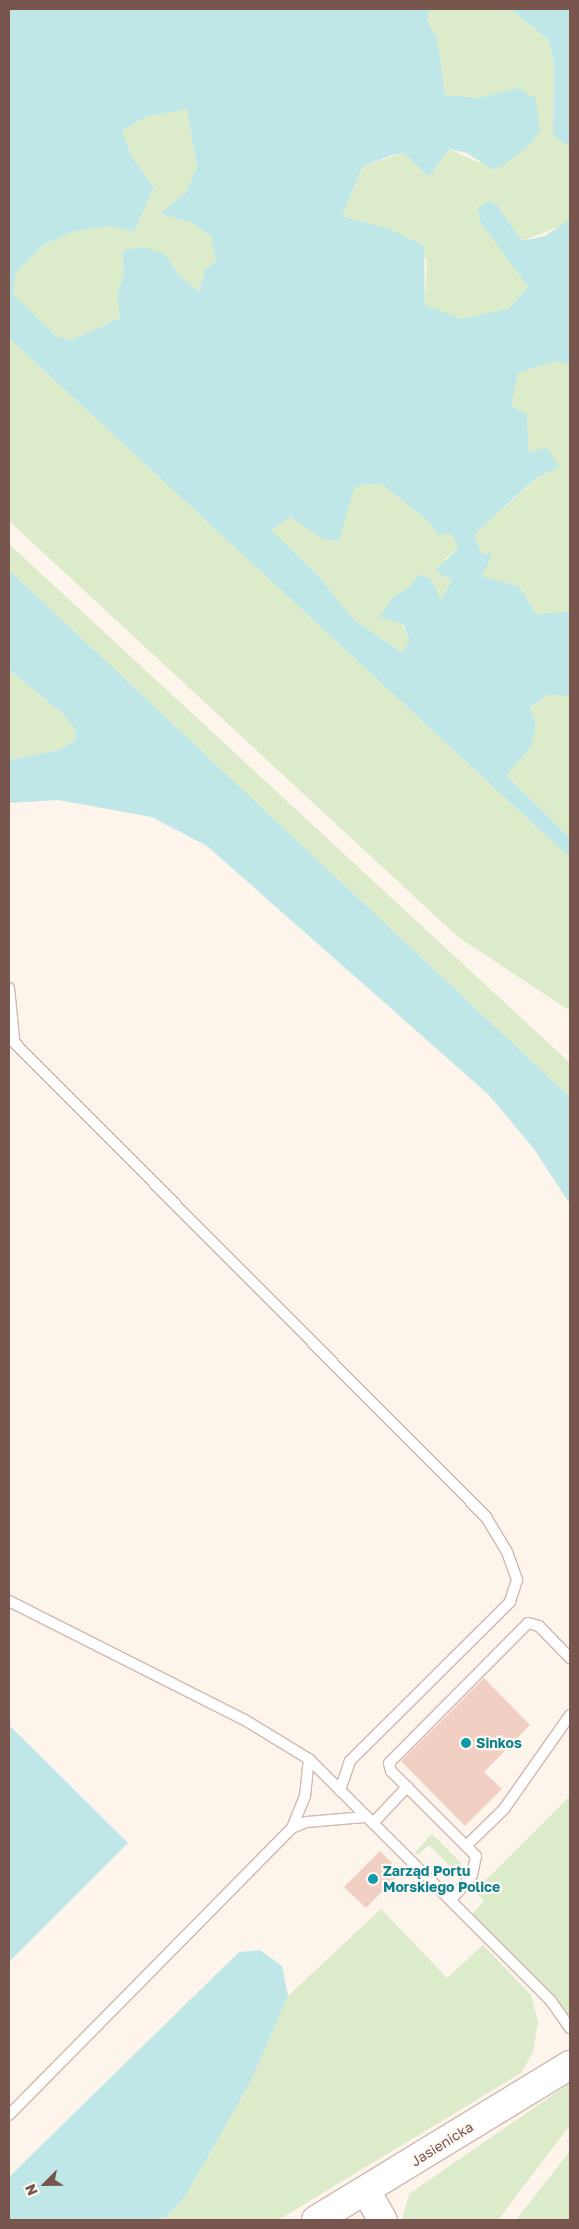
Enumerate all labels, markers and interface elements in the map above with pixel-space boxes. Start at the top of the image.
place label: Sinkos [476,1735,522,1751]
marker: Sinkos [460,1737,472,1749]
place label: Zarząd Portu Morskiego Police [383,1863,500,1895]
marker: Zarząd Portu Morskiego Police [367,1873,379,1885]
street label: Jasienicka [408,2118,476,2170]
north arrow [20,2159,70,2209]
text: N [21,2182,41,2198]

